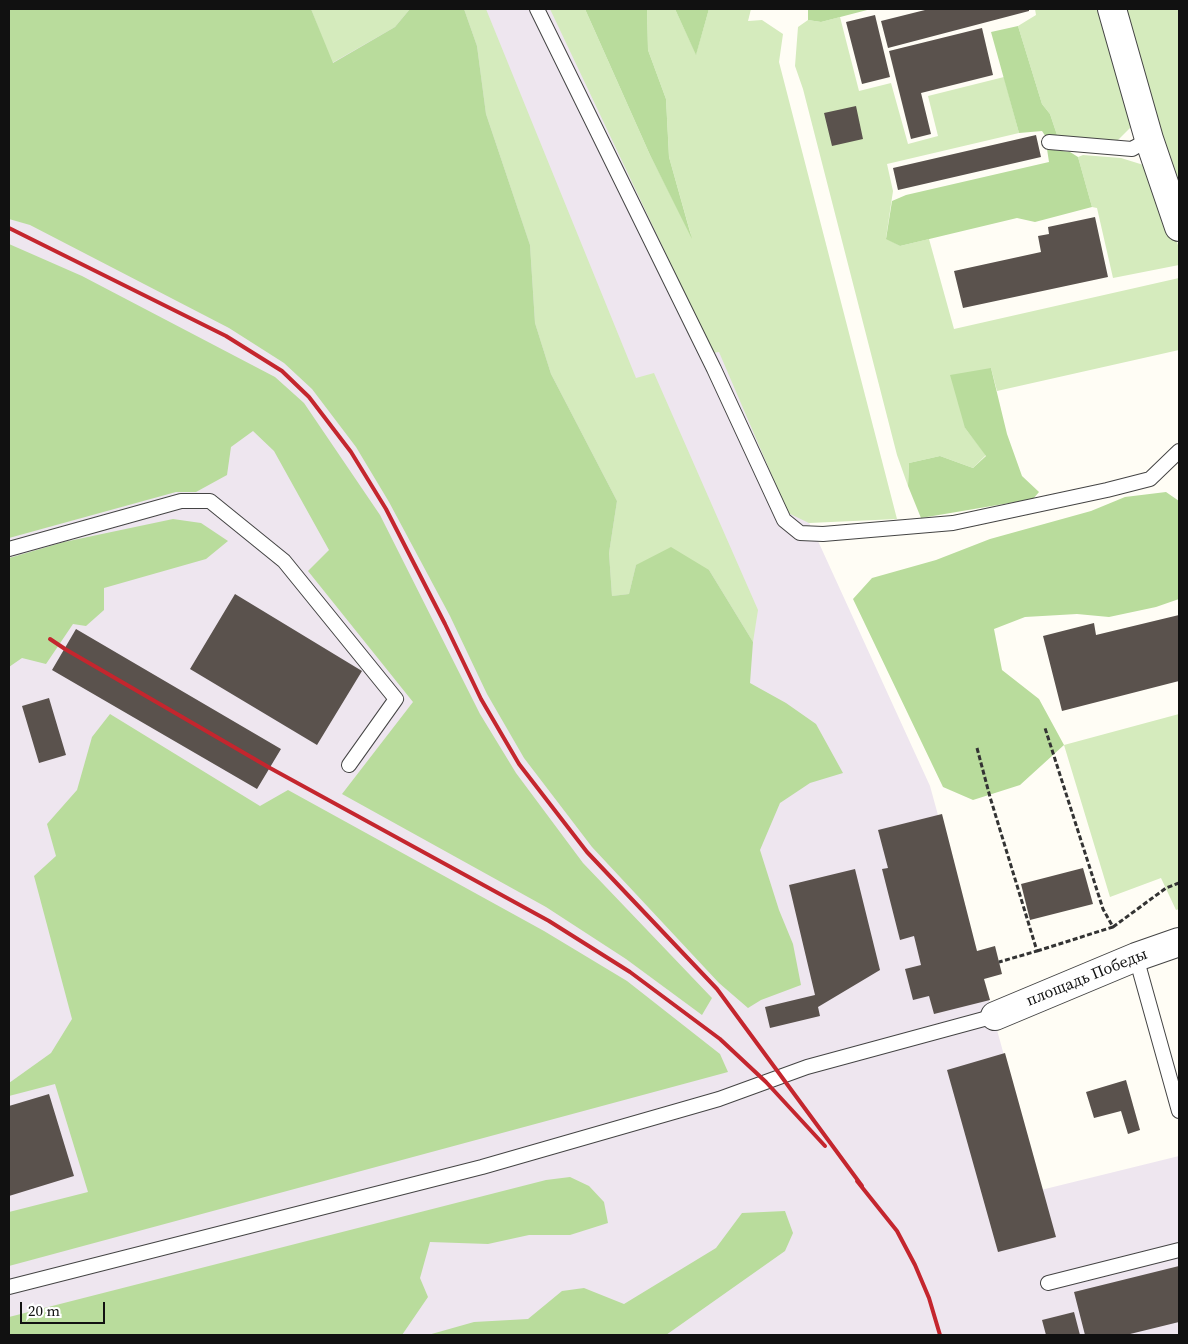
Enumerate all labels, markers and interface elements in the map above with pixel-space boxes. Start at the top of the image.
street label: площадь Победы [1024,945,1150,1011]
scale bar [22,1292,108,1324]
text: 20 m [28,1300,60,1321]

